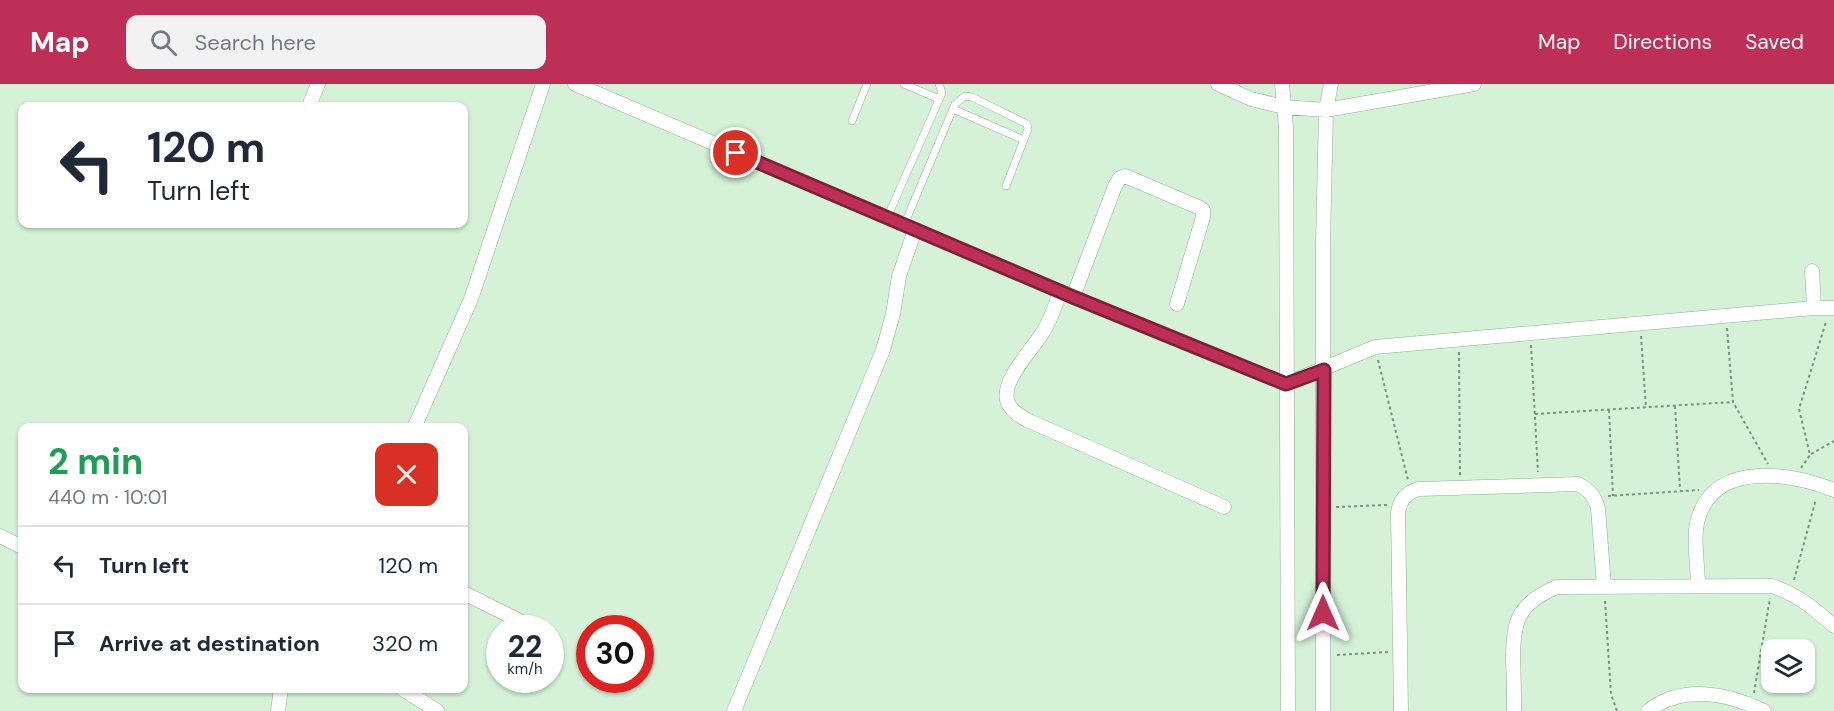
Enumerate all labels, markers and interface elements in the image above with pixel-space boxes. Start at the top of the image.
search box [126,15,546,69]
text: Map [30,24,90,61]
icon: search [147,26,180,59]
text: Search here [195,28,316,57]
text: Map [1538,28,1580,56]
text: Directions [1613,28,1712,56]
text: Saved [1745,28,1804,56]
text: 120 m [147,120,265,175]
icon: left [48,126,126,204]
pin [710,127,761,178]
icon: arrive [719,136,752,169]
text: Turn left [147,173,250,208]
text: 2 min [48,438,143,485]
button: close [375,443,438,506]
text: 440 m · 10:01 [48,484,168,510]
icon: left [48,549,81,582]
text: Turn left [99,551,189,580]
text: 120 m [378,551,438,580]
position arrow [1291,581,1355,645]
speed limit sign: 30 [576,615,654,693]
icon: arrive [48,627,81,660]
text: 22 [508,627,542,666]
text: Arrive at destination [99,629,320,658]
text: 320 m [372,629,438,658]
map controls [1761,639,1815,693]
button: layers [1761,639,1815,693]
text: km/h [507,659,543,679]

